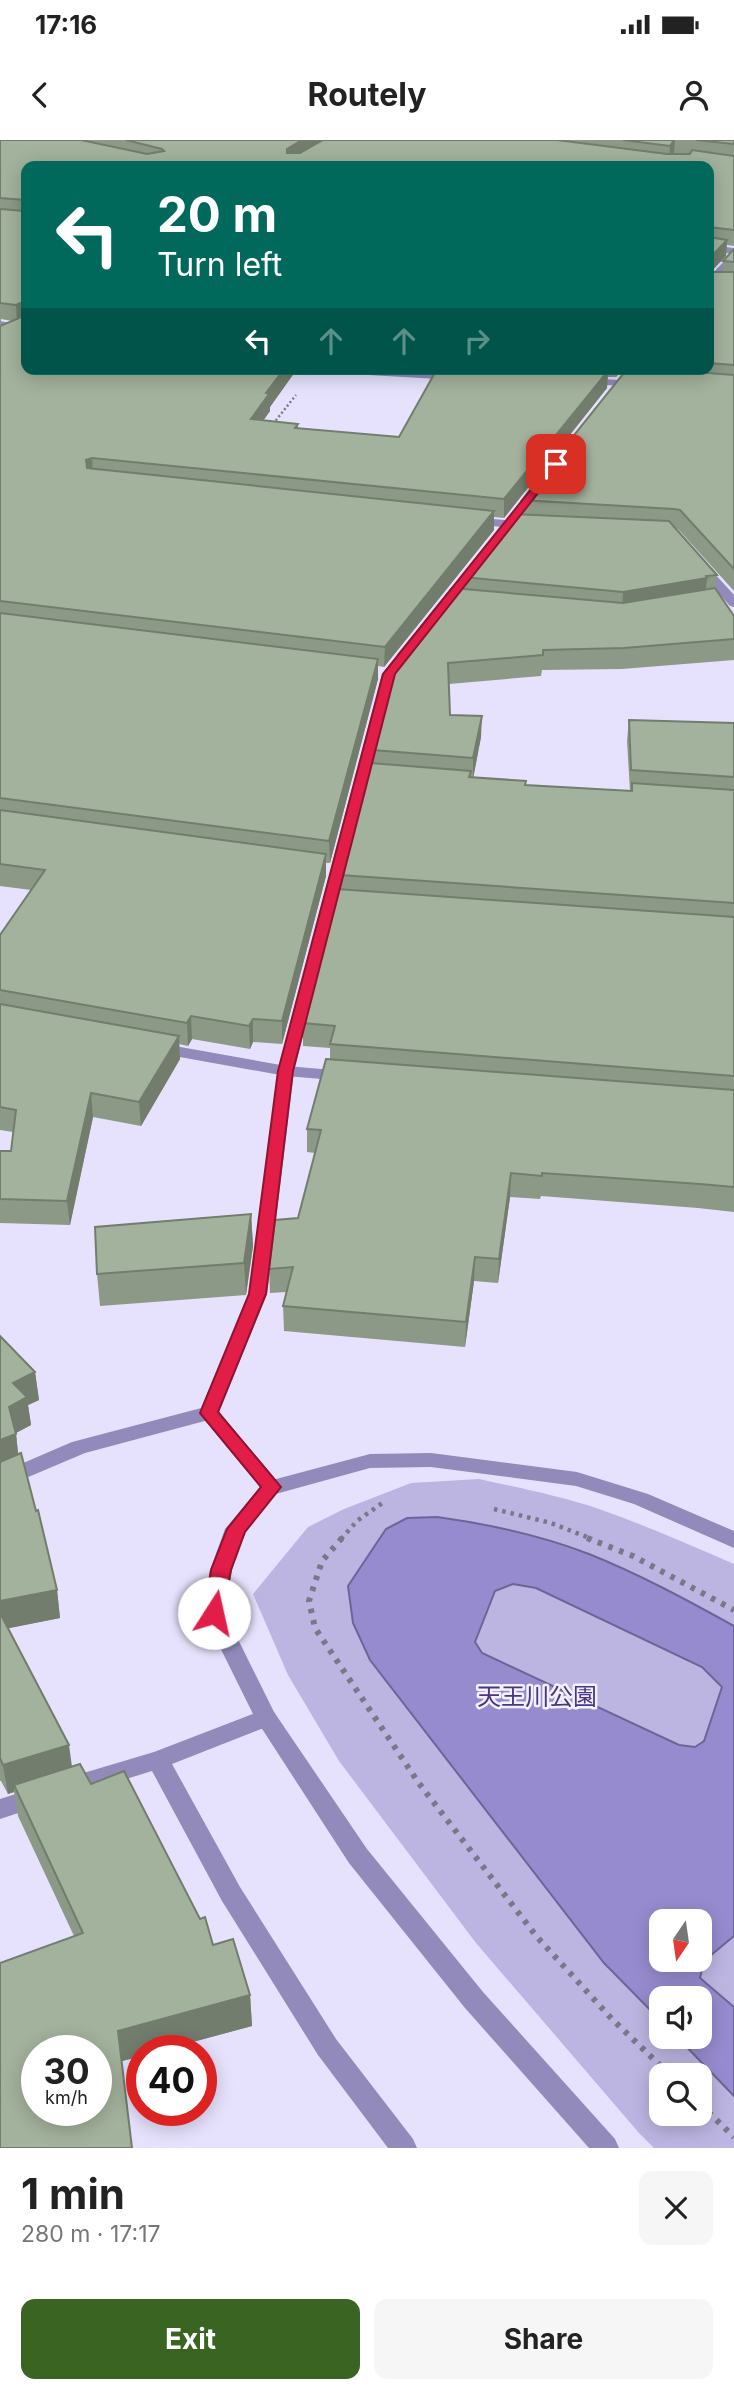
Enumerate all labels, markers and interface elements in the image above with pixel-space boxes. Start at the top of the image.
text: 17:16 [35,9,97,40]
text: Routely [308,75,426,114]
icon: back [21,76,59,114]
icon: person [675,76,713,114]
text: 20 m [157,185,277,244]
icon: left [42,189,133,280]
text: Turn left [157,245,282,284]
icon: left [239,322,277,360]
icon: ahead [312,322,350,360]
icon: ahead [385,322,423,360]
icon: right [458,322,496,360]
pin [526,434,586,494]
icon: arrive [537,445,575,483]
position arrow [177,1576,251,1650]
park label: 天王川公園 [477,1682,597,1711]
north arrow [649,1909,712,1972]
map controls [649,1909,712,2126]
button: sound [649,1986,712,2049]
speed limit sign: 40 [126,2035,217,2126]
text: 30 [43,2050,90,2092]
button: search [649,2063,712,2126]
text: km/h [45,2087,88,2108]
text: 1 min [21,2168,125,2219]
button: close [639,2171,713,2245]
text: 280 m · 17:17 [21,2220,161,2248]
button: Exit [21,2299,360,2379]
button: Share [374,2299,713,2379]

